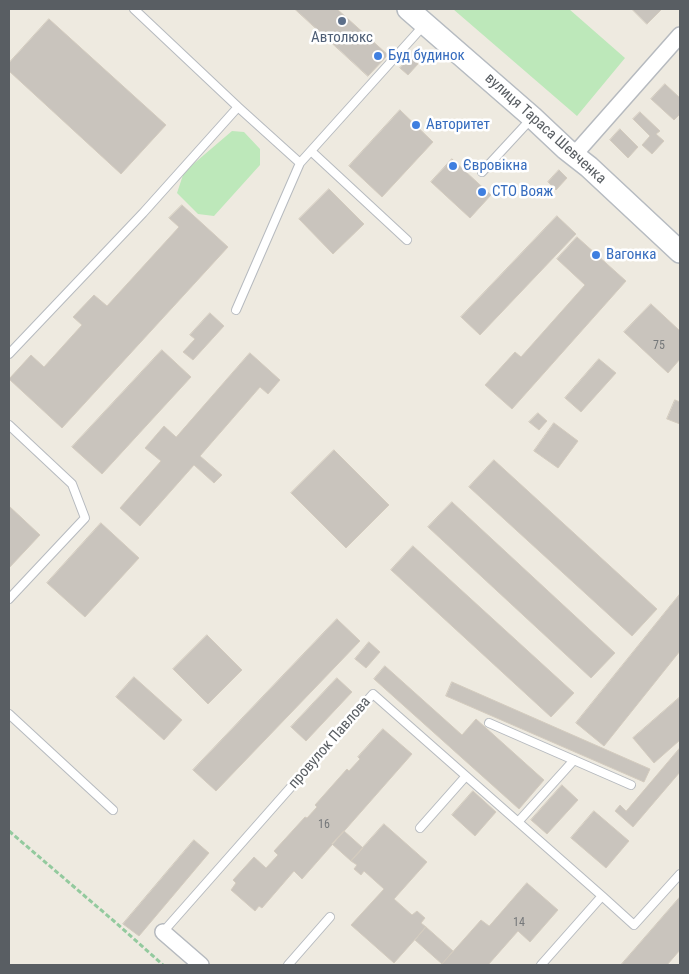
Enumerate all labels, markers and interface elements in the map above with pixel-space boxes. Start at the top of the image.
marker: Автолюкс [336,15,348,27]
place label: Автолюкс [311,29,373,47]
place label: Буд будинок [388,47,465,65]
marker: Буд будинок [372,50,384,62]
street label: вулиця Тараса Шевченка [481,70,609,188]
place label: Авторитет [426,116,490,134]
marker: Авторитет [410,119,422,131]
place label: Євровікна [463,157,527,175]
marker: Євровікна [447,160,459,172]
place label: СТО Вояж [492,183,553,201]
marker: СТО Вояж [476,186,488,198]
place label: Вагонка [606,246,656,264]
marker: Вагонка [590,249,602,261]
house number: 75 [653,339,665,353]
street label: провулок Павлова [285,693,375,793]
house number: 16 [318,818,330,832]
house number: 14 [513,916,525,930]

